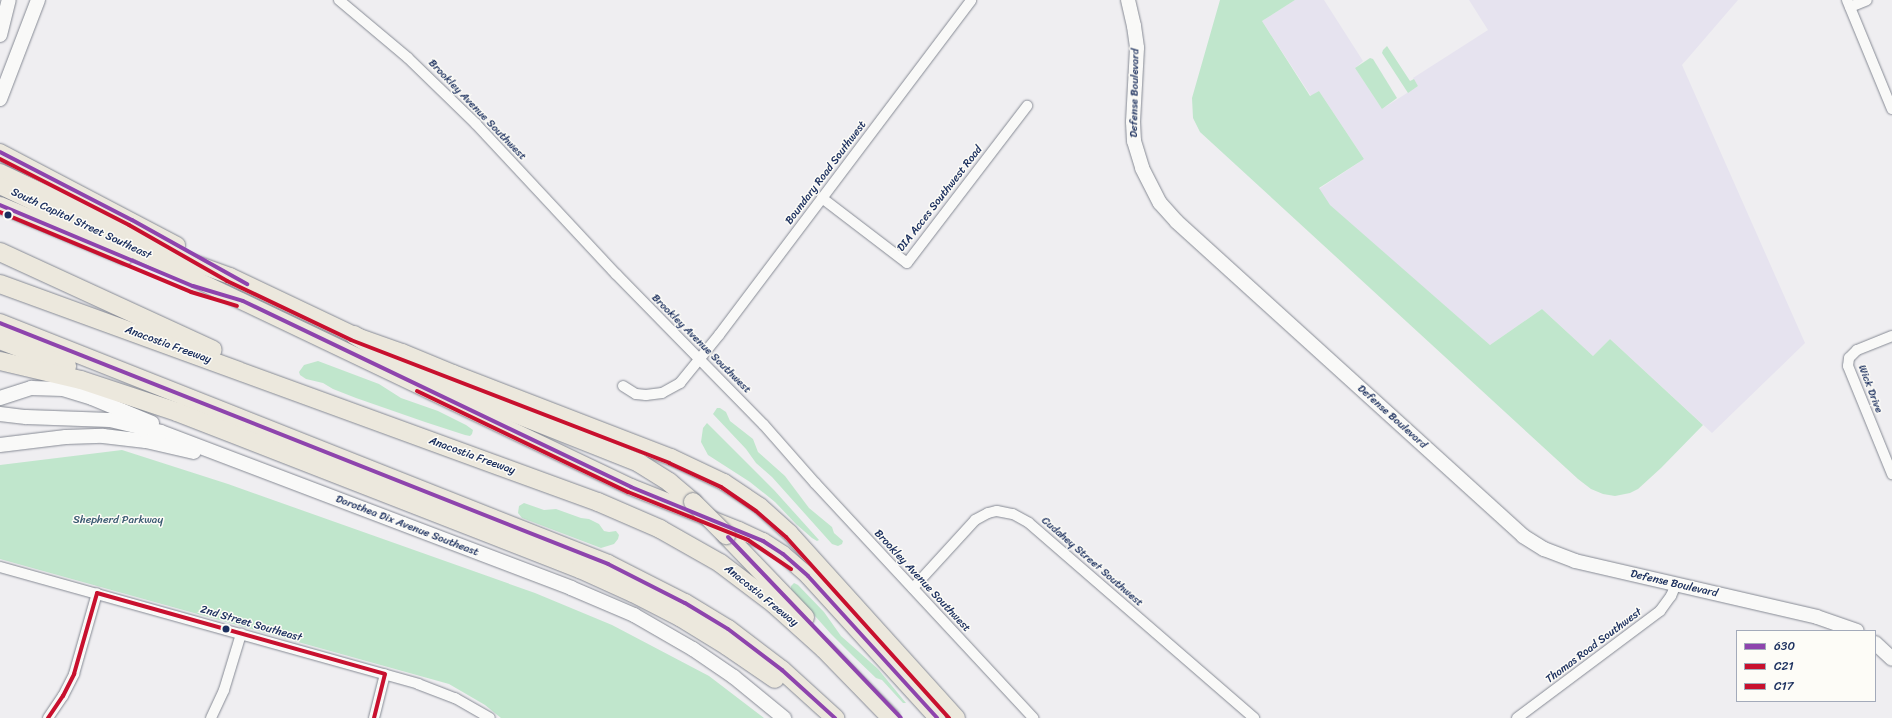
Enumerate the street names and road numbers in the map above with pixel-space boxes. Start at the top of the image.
street label: Defense Boulevard [1128,48,1142,138]
street label: Brookley Avenue Southwest [425,57,529,163]
street label: Boundary Road Southwest [783,118,869,228]
street label: DIA Acces Southwest Road [895,144,985,254]
street label: South Capitol Street Southeast [9,186,153,262]
street label: Brookley Avenue Southwest [649,292,753,396]
street label: Anacostia Freeway [123,323,213,367]
street label: Wick Drive [1855,363,1885,415]
street label: Defense Boulevard [1354,382,1430,452]
street label: Anacostia Freeway [427,434,517,478]
street label: Dorothea Dix Avenue Southeast [334,493,480,559]
street label: Cudahey Street Southwest [1039,514,1145,610]
street label: Brookley Avenue Southwest [871,527,973,635]
street label: Anacostia Freeway [721,562,801,630]
street label: Defense Boulevard [1629,568,1719,600]
street label: 2nd Street Southeast [199,603,303,645]
street label: Thomas Road Southwest [1543,606,1645,686]

